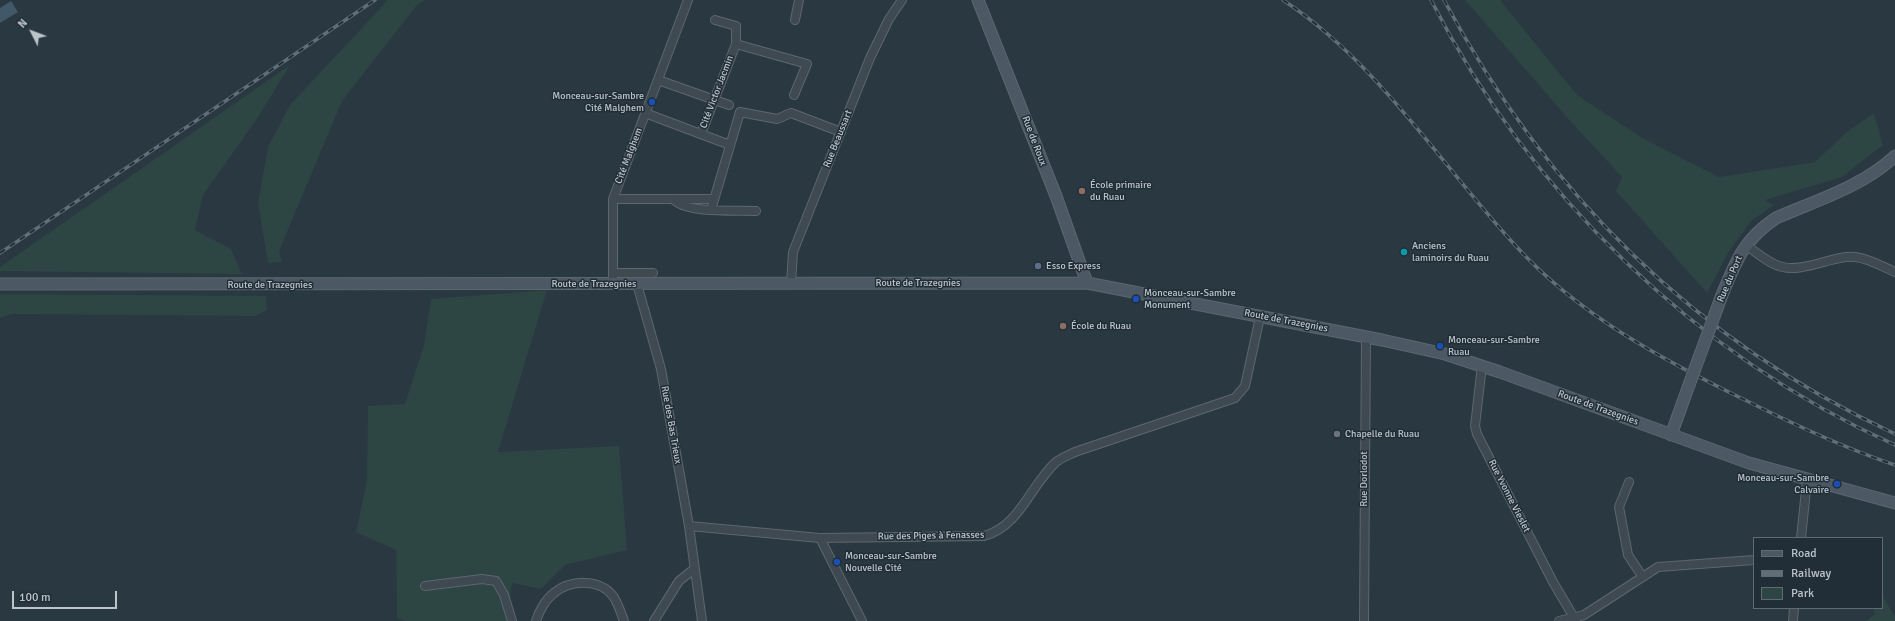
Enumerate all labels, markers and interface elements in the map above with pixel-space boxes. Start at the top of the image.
north arrow [12,12,52,52]
text: N [15,16,30,31]
street label: Cité Victor Jacmin [698,54,736,130]
place label: Monceau-sur-Sambre Cité Malghem [552,90,644,114]
marker: Monceau-sur-Sambre Cité Malghem [647,97,657,107]
street label: Rue Beaussart [821,108,855,170]
street label: Rue de Roux [1019,115,1049,167]
street label: Cité Malghem [613,126,645,186]
place label: École primaire du Ruau [1090,179,1152,202]
marker: École primaire du Ruau [1077,186,1087,196]
place label: Anciens laminoirs du Ruau [1412,240,1489,264]
marker: Anciens laminoirs du Ruau [1399,247,1409,257]
street label: Rue du Port [1715,254,1745,304]
place label: Esso Express [1046,260,1101,272]
marker: Esso Express [1033,261,1043,271]
street label: Route de Trazegnies [876,277,960,289]
street label: Route de Trazegnies [552,278,636,290]
street label: Route de Trazegnies [228,279,312,291]
place label: Monceau-sur-Sambre Monument [1144,287,1236,310]
marker: Monceau-sur-Sambre Monument [1131,294,1141,304]
street label: Route de Trazegnies [1243,307,1329,335]
place label: École du Ruau [1071,320,1131,332]
marker: École du Ruau [1058,321,1068,331]
place label: Monceau-sur-Sambre Ruau [1448,334,1540,358]
marker: Monceau-sur-Sambre Ruau [1435,341,1445,351]
street label: Rue des Bas Trieux [658,385,684,465]
street label: Route de Trazegnies [1556,388,1640,428]
place label: Chapelle du Ruau [1345,428,1419,440]
marker: Chapelle du Ruau [1332,429,1342,439]
street label: Rue Dorlodot [1358,451,1370,507]
street label: Rue Yvonne Vieslet [1485,458,1533,534]
place label: Monceau-sur-Sambre Calvaire [1737,472,1829,496]
marker: Monceau-sur-Sambre Calvaire [1832,479,1842,489]
street label: Rue des Piges à Fenasses [878,529,984,543]
legend [1753,537,1883,609]
text: Road [1791,546,1817,561]
place label: Monceau-sur-Sambre Nouvelle Cité [845,550,937,574]
marker: Monceau-sur-Sambre Nouvelle Cité [832,557,842,567]
text: Railway [1791,566,1831,581]
scale bar [14,583,119,609]
text: Park [1791,586,1814,601]
text: 100 m [19,590,51,605]

